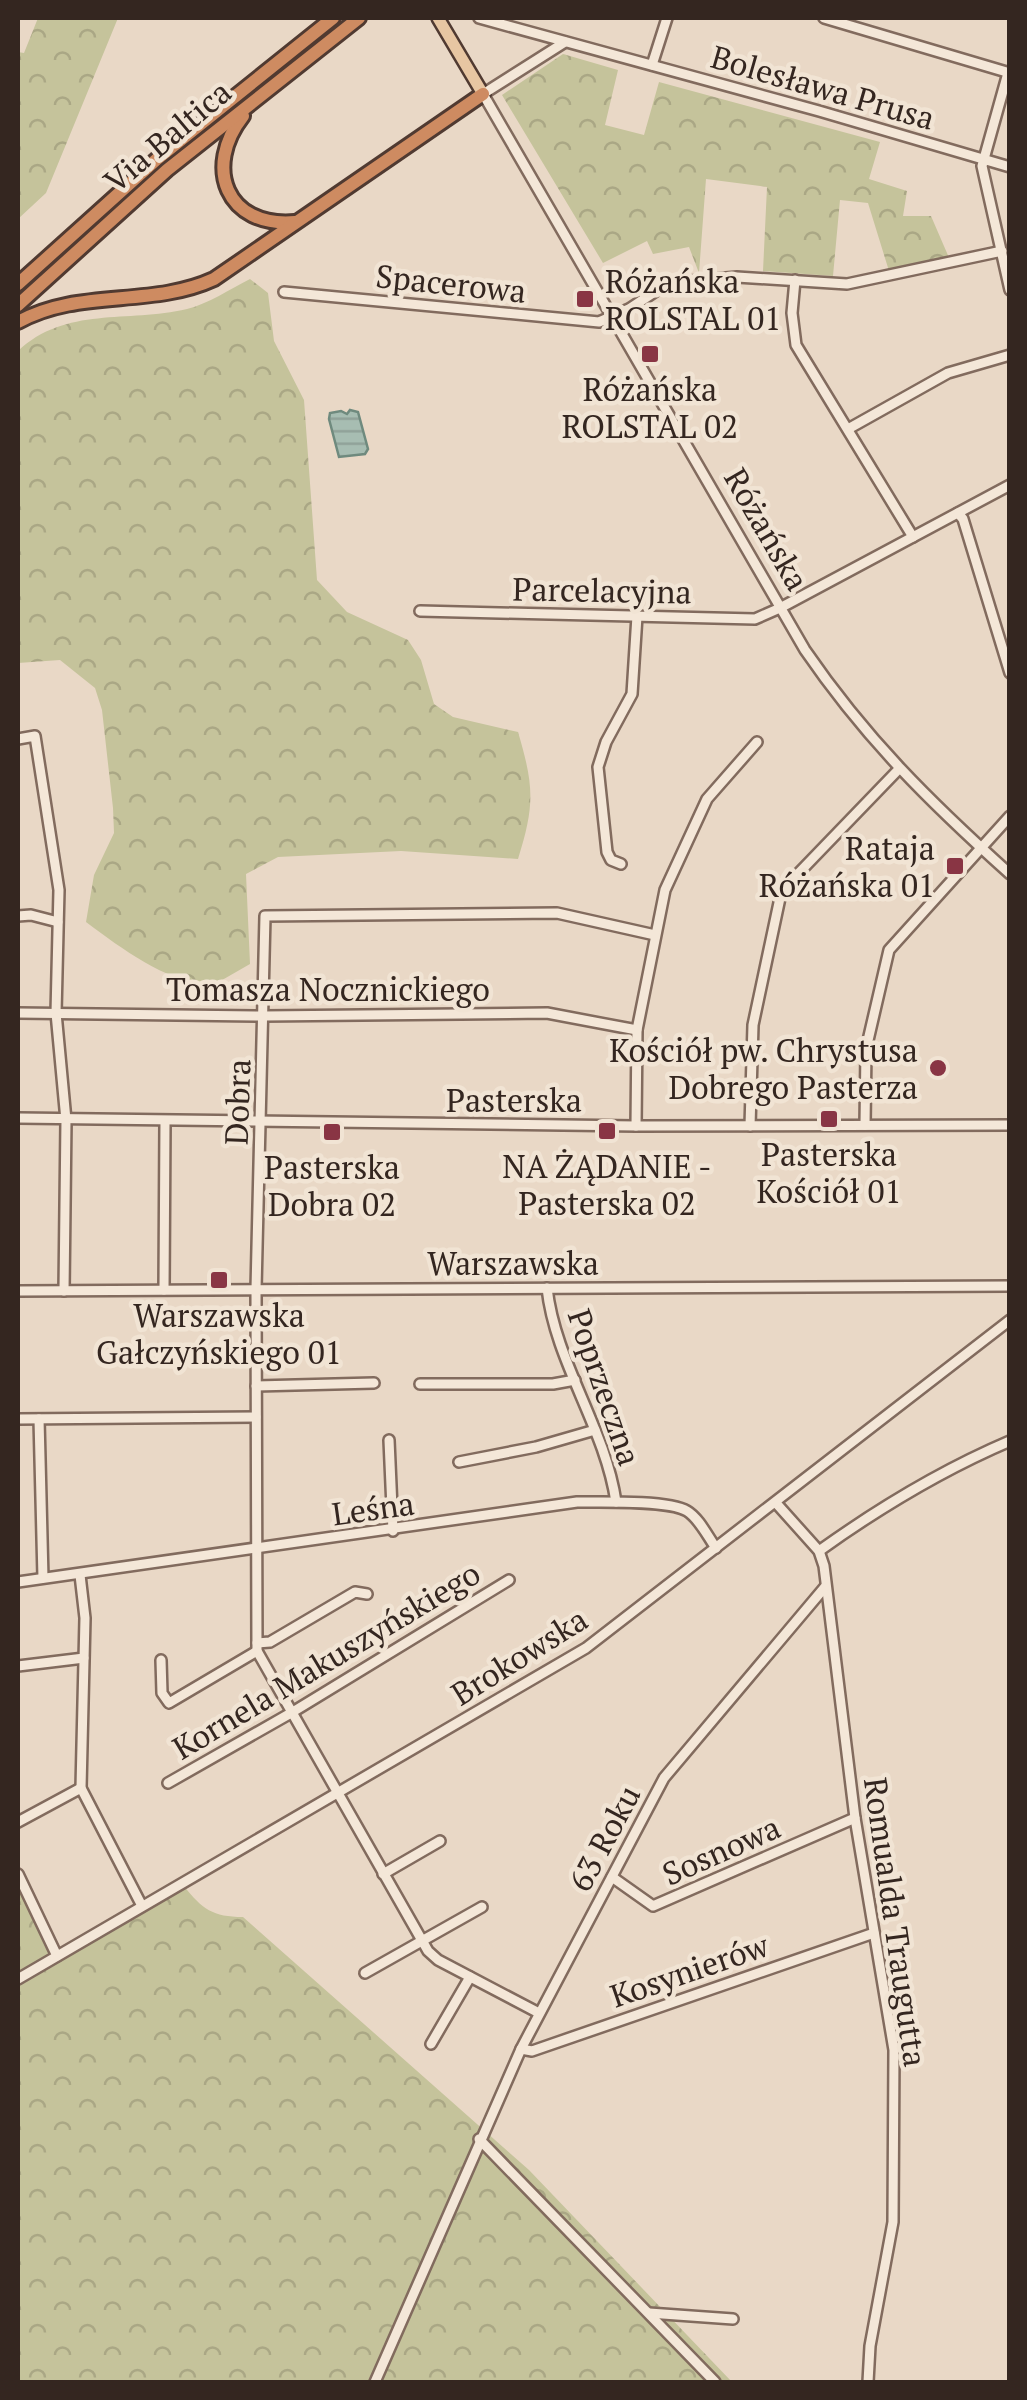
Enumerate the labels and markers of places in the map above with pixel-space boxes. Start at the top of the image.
place label: Różańska ROLSTAL 01 [605,260,781,339]
marker: Różańska ROLSTAL 01 [574,288,596,310]
marker: Różańska ROLSTAL 02 [639,343,661,365]
place label: Różańska ROLSTAL 02 [562,368,738,447]
place label: Rataja Różańska 01 [759,827,935,906]
marker: Rataja Różańska 01 [944,855,966,877]
place label: Kościół pw. Chrystusa Dobrego Pasterza [609,1029,918,1108]
marker: Kościół pw. Chrystusa Dobrego Pasterza [927,1057,949,1079]
marker: Pasterska Kościół 01 [818,1108,840,1130]
marker: NA ŻĄDANIE - Pasterska 02 [596,1120,618,1142]
marker: Pasterska Dobra 02 [321,1121,343,1143]
place label: Pasterska Kościół 01 [756,1133,902,1212]
place label: NA ŻĄDANIE - Pasterska 02 [502,1145,712,1224]
place label: Pasterska Dobra 02 [264,1146,400,1225]
marker: Warszawska Gałczyńskiego 01 [208,1269,230,1291]
place label: Warszawska Gałczyńskiego 01 [96,1294,342,1373]

